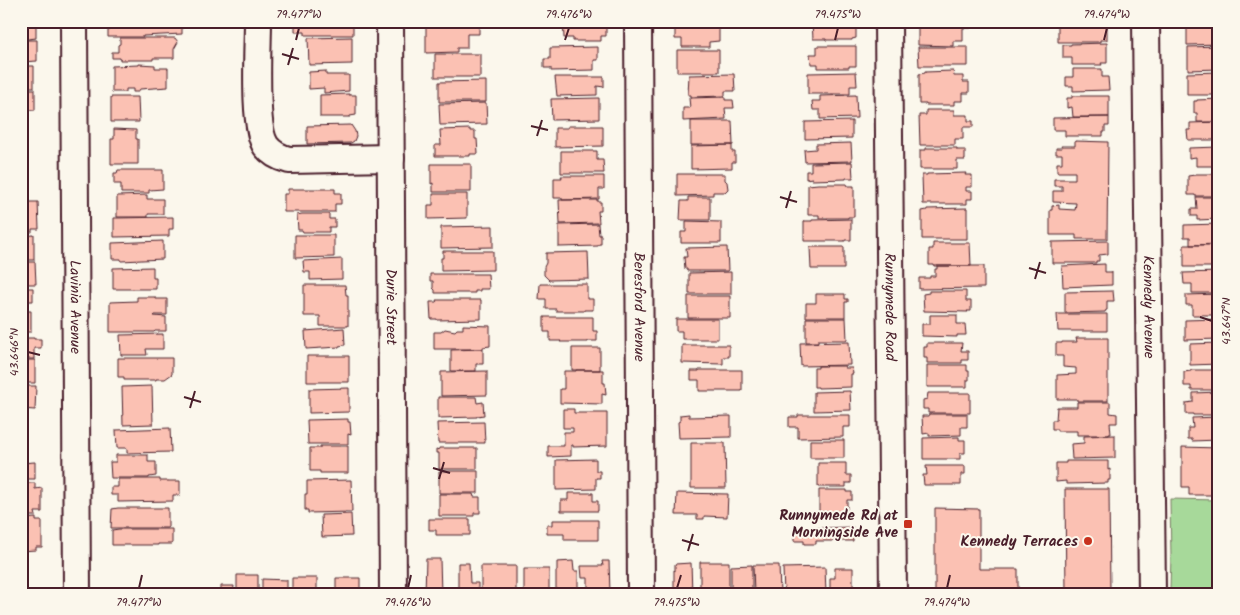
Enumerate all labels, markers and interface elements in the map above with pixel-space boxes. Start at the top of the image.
text: 79.477°W [276,5,322,24]
text: 79.476°W [546,5,592,24]
text: 79.475°W [815,5,861,24]
text: 79.474°W [1084,5,1130,24]
street label: Beresford Avenue [626,252,651,362]
street label: Runnymede Road [877,253,902,362]
street label: Kennedy Avenue [1135,255,1161,359]
street label: Lavinia Avenue [62,260,87,354]
street label: Durie Street [378,269,403,345]
text: 43.647°N [1217,297,1236,345]
text: 43.646°N [5,328,24,376]
place label: Runnymede Rd at Morningside Ave [779,504,899,545]
marker: Runnymede Rd at Morningside Ave [902,518,914,530]
place label: Kennedy Terraces [960,530,1078,554]
marker: Kennedy Terraces [1082,535,1094,547]
text: 79.477°W [116,593,162,612]
text: 79.476°W [385,593,431,612]
text: 79.475°W [654,593,700,612]
text: 79.474°W [924,593,970,612]

